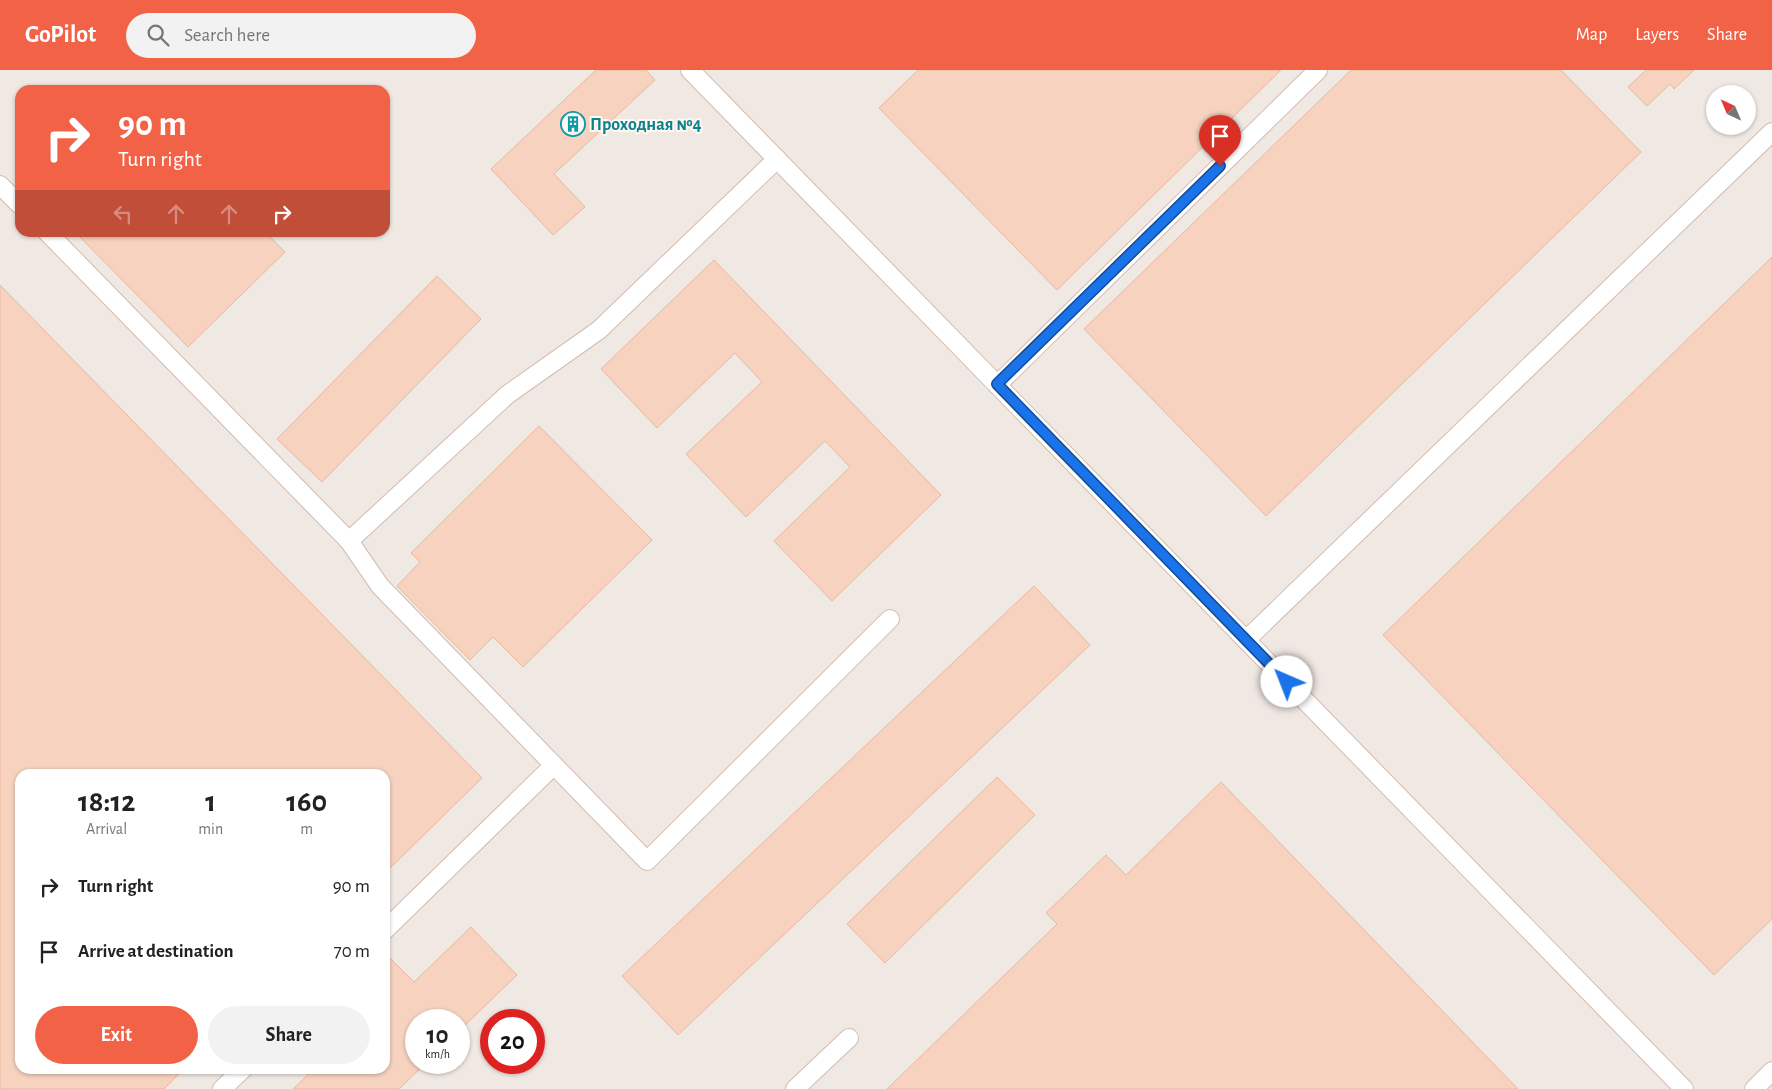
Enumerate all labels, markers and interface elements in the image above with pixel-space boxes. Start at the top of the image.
search box [126,13,476,58]
icon: search [144,21,172,49]
text: GoPilot [25,23,96,47]
text: Search here [184,26,270,45]
text: Map [1576,26,1607,44]
text: Layers [1635,26,1679,44]
text: Share [1707,26,1747,44]
north arrow [1706,85,1756,135]
map controls [1706,85,1756,135]
icon: right [35,105,100,170]
text: 90 m [118,107,187,142]
building icon: Проходная №4 [560,111,586,137]
pin [1199,115,1241,166]
place label: Проходная №4 [590,116,702,134]
icon: arrive [1206,122,1234,150]
text: Turn right [118,148,202,170]
icon: left [109,200,137,228]
icon: ahead [162,200,190,228]
icon: ahead [215,200,243,228]
icon: right [268,200,296,228]
position arrow [1260,655,1312,707]
text: 18:12 [78,787,135,817]
text: 1 [205,787,216,817]
text: 160 [286,787,327,817]
text: Arrival [86,821,127,837]
text: min [198,821,223,837]
text: m [300,821,313,837]
icon: right [35,873,63,901]
text: Turn right [78,877,153,896]
text: 90 m [333,877,370,896]
icon: arrive [35,938,63,966]
text: Arrive at destination [78,942,234,961]
text: 70 m [334,942,370,961]
button: Exit [35,1006,198,1064]
button: Share [208,1006,370,1064]
speed limit sign: 20 [480,1009,545,1074]
text: 10 [426,1023,449,1048]
text: km/h [425,1048,450,1060]

